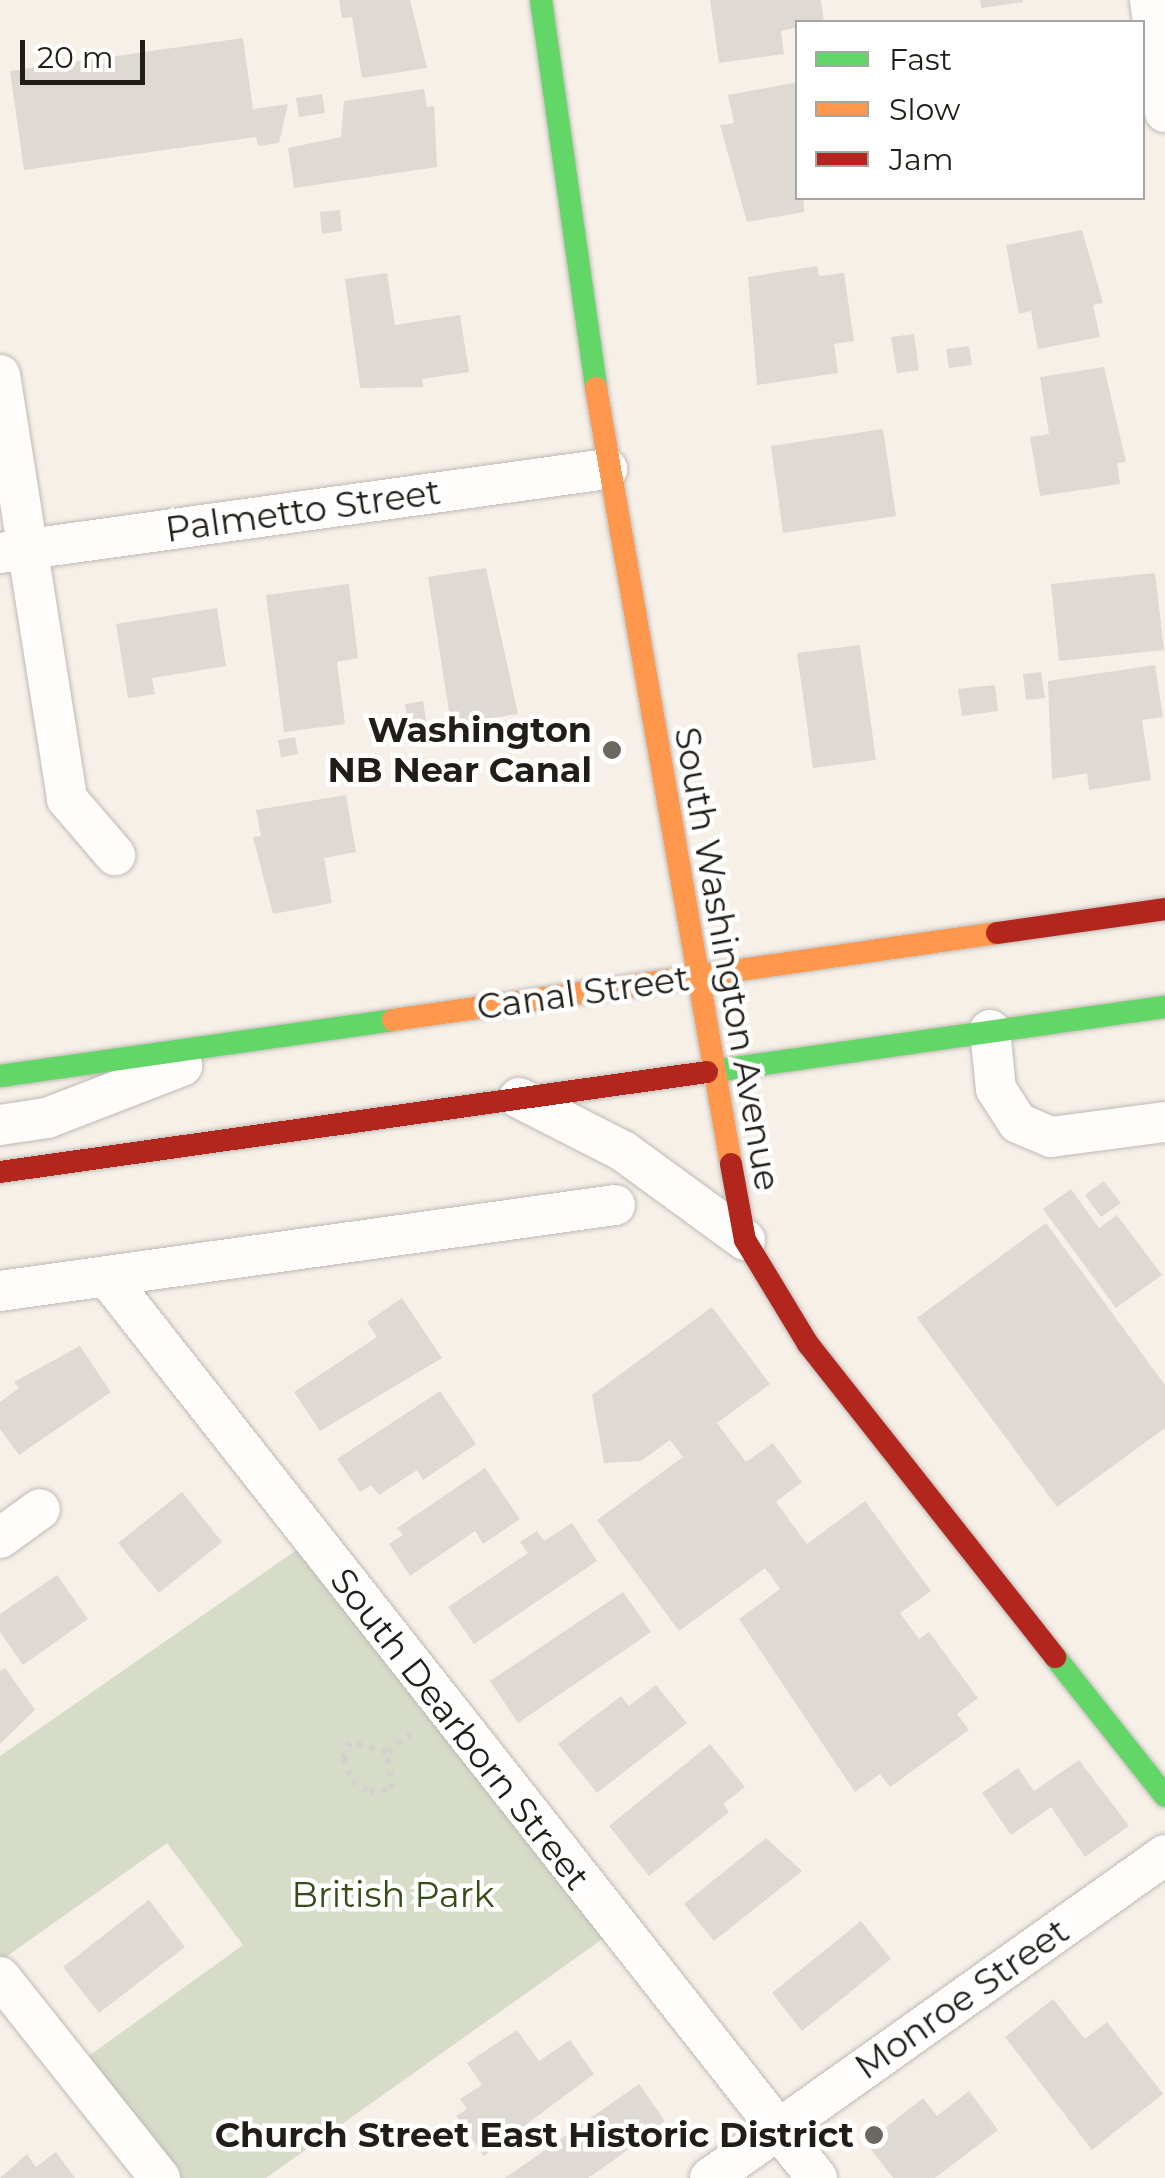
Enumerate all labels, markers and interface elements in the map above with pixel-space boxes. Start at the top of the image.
scale bar [25,20,150,82]
legend [795,20,1145,200]
text: 20 m [37,39,114,76]
text: Fast [889,41,952,78]
text: Slow [889,91,960,128]
text: Jam [889,141,954,178]
street label: Palmetto Street [163,471,443,551]
place label: Washington NB Near Canal [327,709,592,791]
street label: South Washington Avenue [666,724,788,1194]
marker: Washington NB Near Canal [601,739,623,761]
street label: Canal Street [474,957,692,1029]
street label: South Dearborn Street [322,1560,598,1898]
park label: British Park [292,1874,494,1916]
street label: Monroe Street [847,1910,1077,2088]
place label: Church Street East Historic District [215,2114,854,2156]
marker: Church Street East Historic District [863,2124,885,2146]

